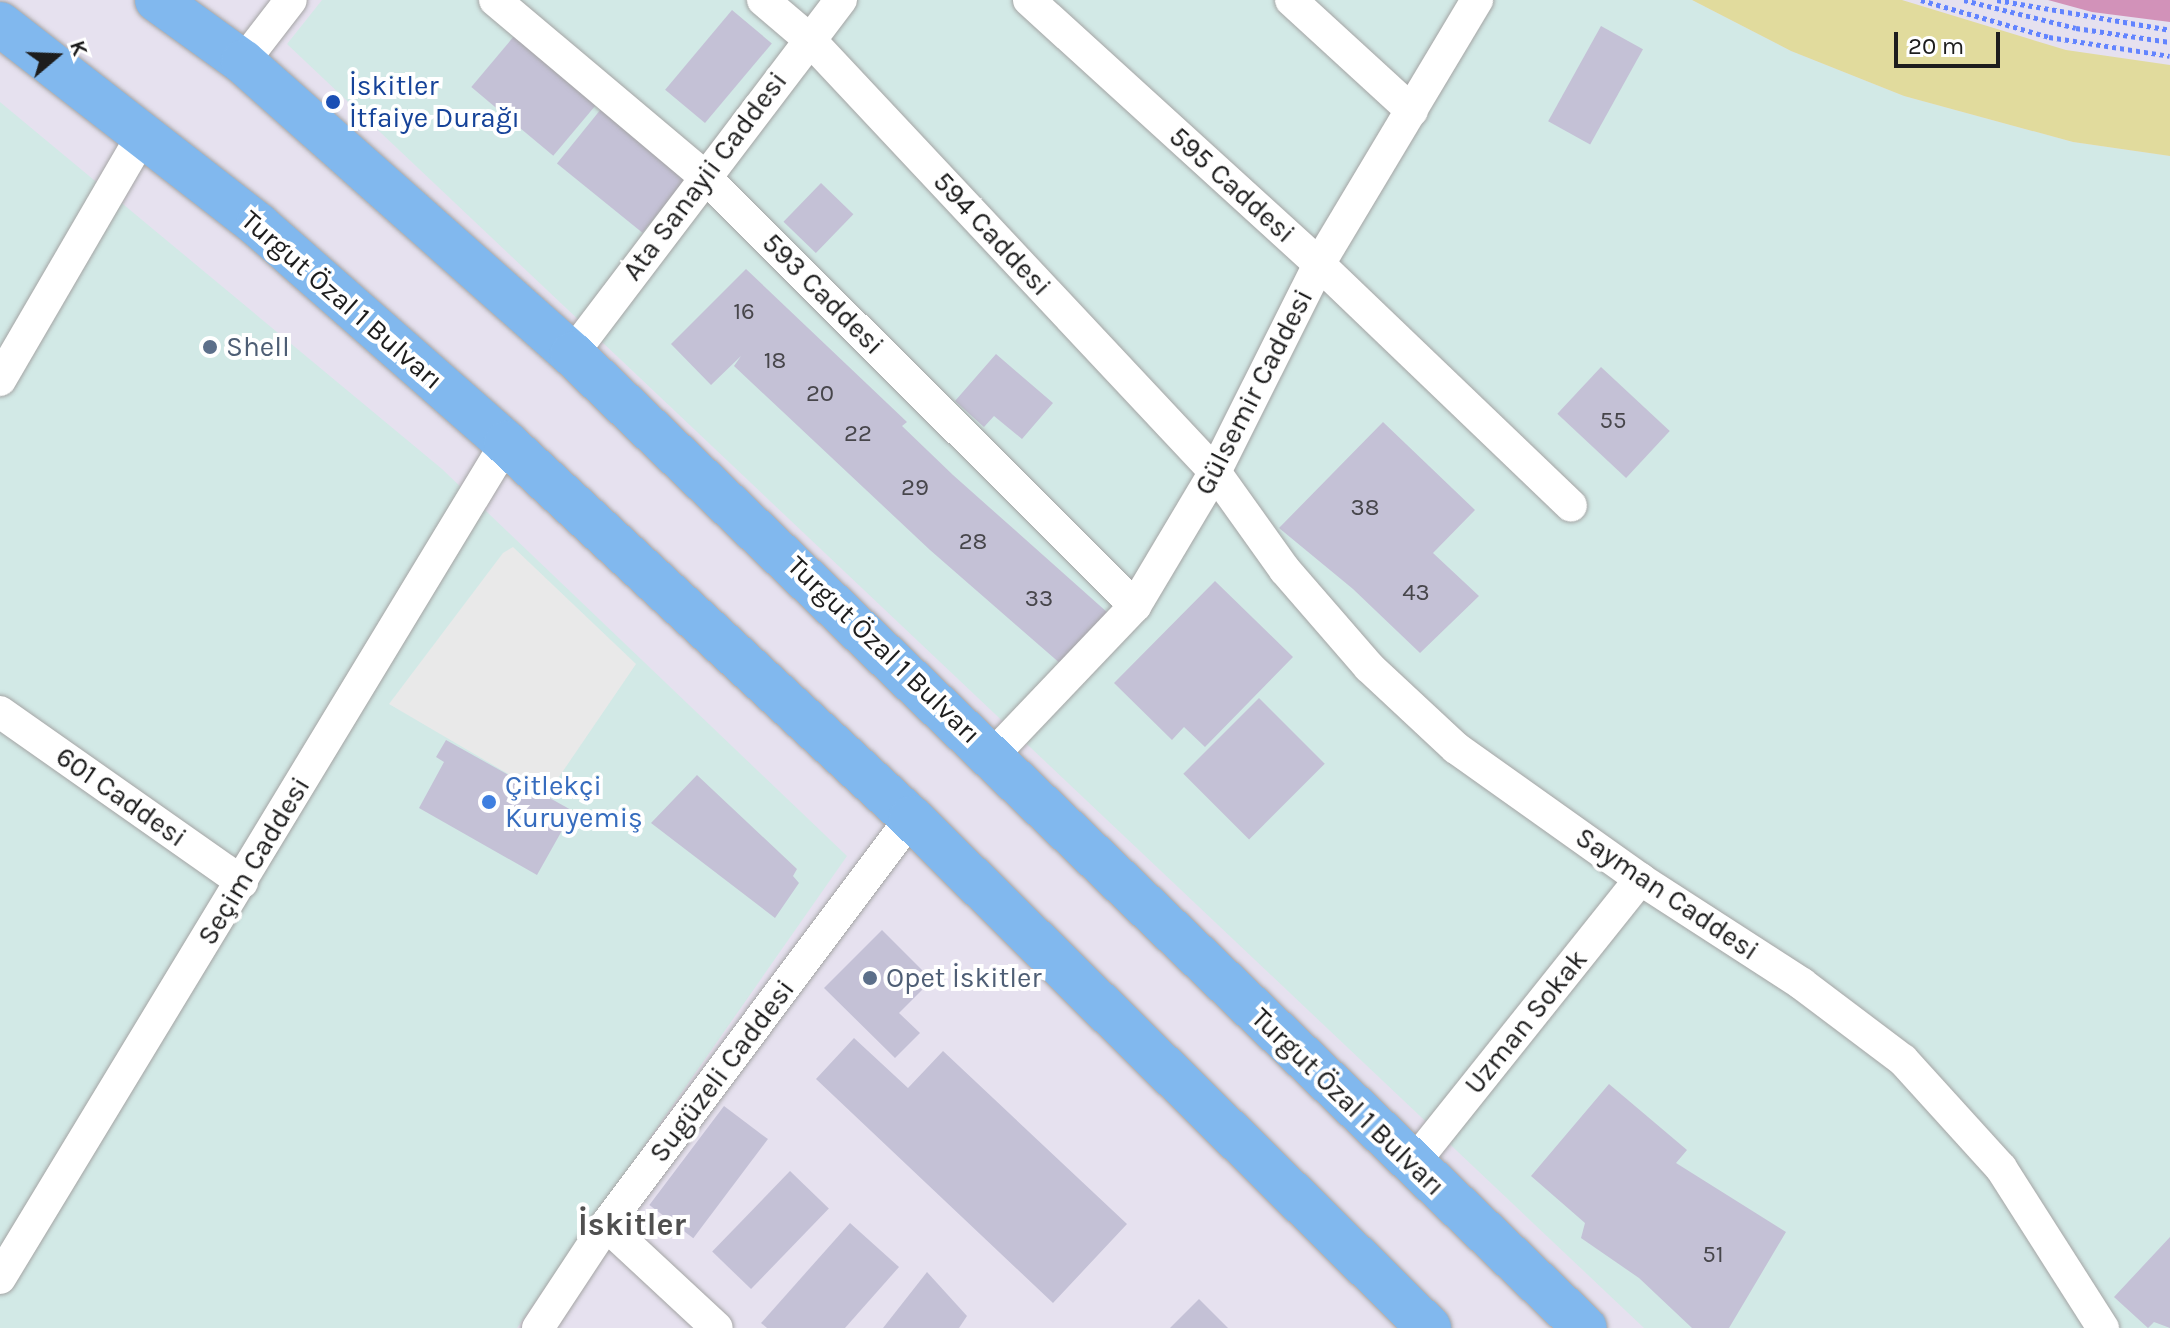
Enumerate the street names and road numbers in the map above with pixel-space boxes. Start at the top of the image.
street label: Ata Sanayii Caddesi [615,65,795,287]
street label: 595 Caddesi [1162,120,1302,250]
street label: 594 Caddesi [926,165,1058,303]
street label: Turgut Özal 1 Bulvarı [234,203,450,397]
street label: 593 Caddesi [755,226,891,362]
street label: Gülsemir Caddesi [1188,284,1320,500]
street label: Turgut Özal 1 Bulvarı [780,549,988,751]
street label: 601 Caddesi [49,740,193,854]
street label: Seçim Caddesi [191,771,317,951]
street label: Sayman Caddesi [1569,820,1765,968]
street label: Uzman Sokak [1458,943,1594,1101]
street label: Sugüzeli Caddesi [642,973,802,1169]
street label: Turgut Özal 1 Bulvarı [1244,1001,1452,1203]

